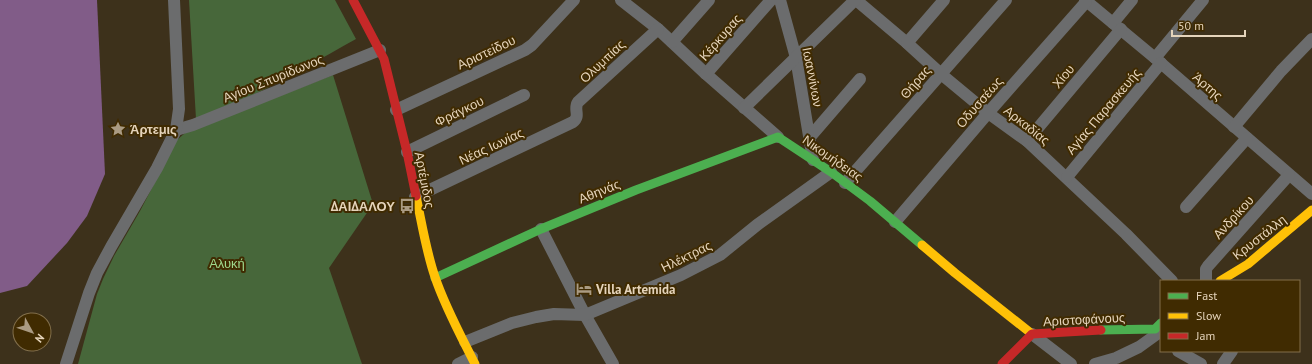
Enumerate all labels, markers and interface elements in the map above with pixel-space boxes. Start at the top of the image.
street label: Κέρκυρας [695,10,745,64]
scale bar [1172,12,1245,38]
text: 50 m [1178,18,1204,33]
street label: Αριστείδου [454,32,518,73]
street label: Ολυμπίας [576,36,629,87]
street label: Ιωαννίνων [798,46,827,108]
street label: Αγίου Σπυρίδωνος [220,51,326,106]
street label: Χίου [1049,61,1078,92]
street label: Θήρας [896,62,934,102]
street label: Αγίας Παρασκευής [1062,65,1145,158]
street label: Άρτης [1189,69,1226,104]
street label: Οδυσσέως [952,73,1006,132]
street label: Φράγκου [432,92,487,131]
street label: Αρκαδίας [1000,102,1053,149]
place icon: Άρτεμις [109,120,127,138]
place label: Άρτεμις [130,121,177,138]
street label: Νέας Ιωνίας [456,124,526,169]
street label: Νικομήδειας [799,131,866,185]
street label: Αρτέμιδος [411,150,438,210]
street label: Αθηνάς [576,175,623,207]
street label: Ανδρίκου [1209,192,1257,243]
bus stop icon: ΔΑΙΔΑΛΟΥ [398,197,416,215]
place label: ΔΑΙΔΑΛΟΥ [331,198,395,215]
street label: Κρυστάλλη [1229,211,1290,264]
street label: Ηλέκτρας [658,237,714,276]
park label: Αλυκή [209,255,245,272]
hotel icon: Villa Artemida [575,280,593,298]
legend [1160,280,1300,352]
place label: Villa Artemida [595,281,676,298]
text: Fast [1196,288,1217,303]
text: Slow [1196,308,1221,323]
street label: Αριστοφάνους [1043,309,1126,330]
north arrow [12,312,52,352]
text: Jam [1195,328,1215,343]
text: N [32,331,47,346]

